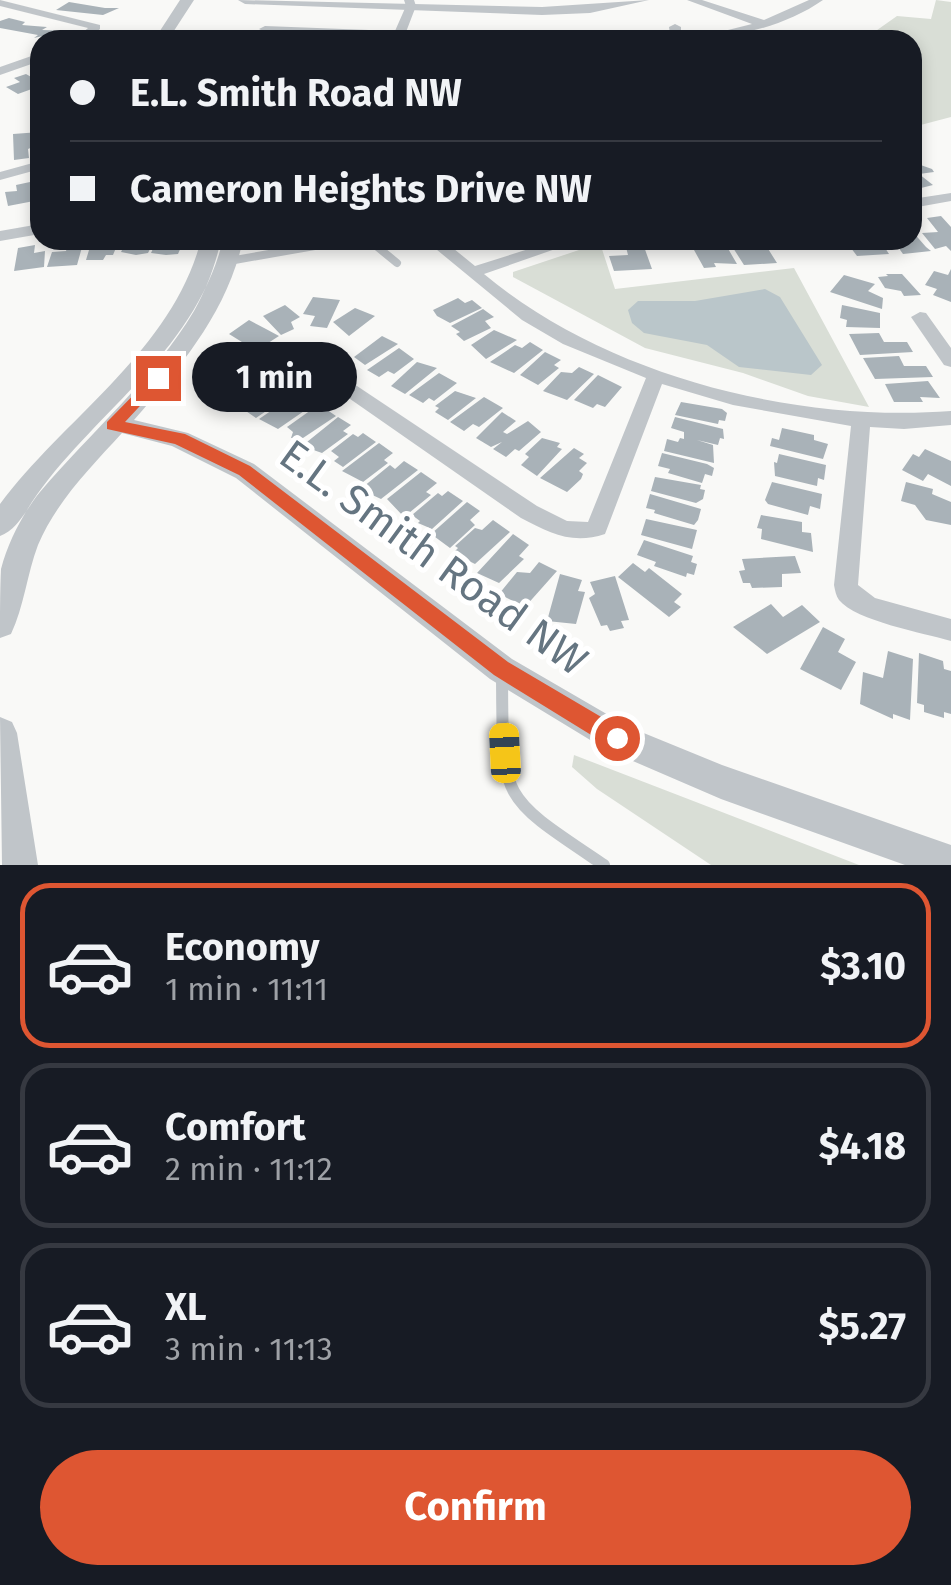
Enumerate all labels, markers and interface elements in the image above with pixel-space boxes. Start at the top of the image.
text: E.L. Smith Road NW [130,70,462,116]
text: Cameron Heights Drive NW [130,166,592,212]
callout: 1 min [193,343,358,413]
route end [136,356,181,401]
text: 1 min [236,358,313,396]
street label: E.L. Smith Road NW [270,430,597,686]
route start [595,716,640,761]
car [488,722,522,784]
icon: car [45,921,135,1011]
text: Economy [165,924,320,970]
text: $3.10 [820,943,906,989]
text: 1 min · 11:11 [165,970,328,1008]
icon: car [45,1101,135,1191]
text: Comfort [165,1104,306,1150]
text: $4.18 [819,1123,906,1169]
text: 2 min · 11:12 [165,1150,333,1188]
icon: car [45,1281,135,1371]
text: XL [165,1284,207,1330]
text: $5.27 [819,1303,906,1349]
text: 3 min · 11:13 [165,1330,333,1368]
button: Confirm [40,1450,911,1565]

